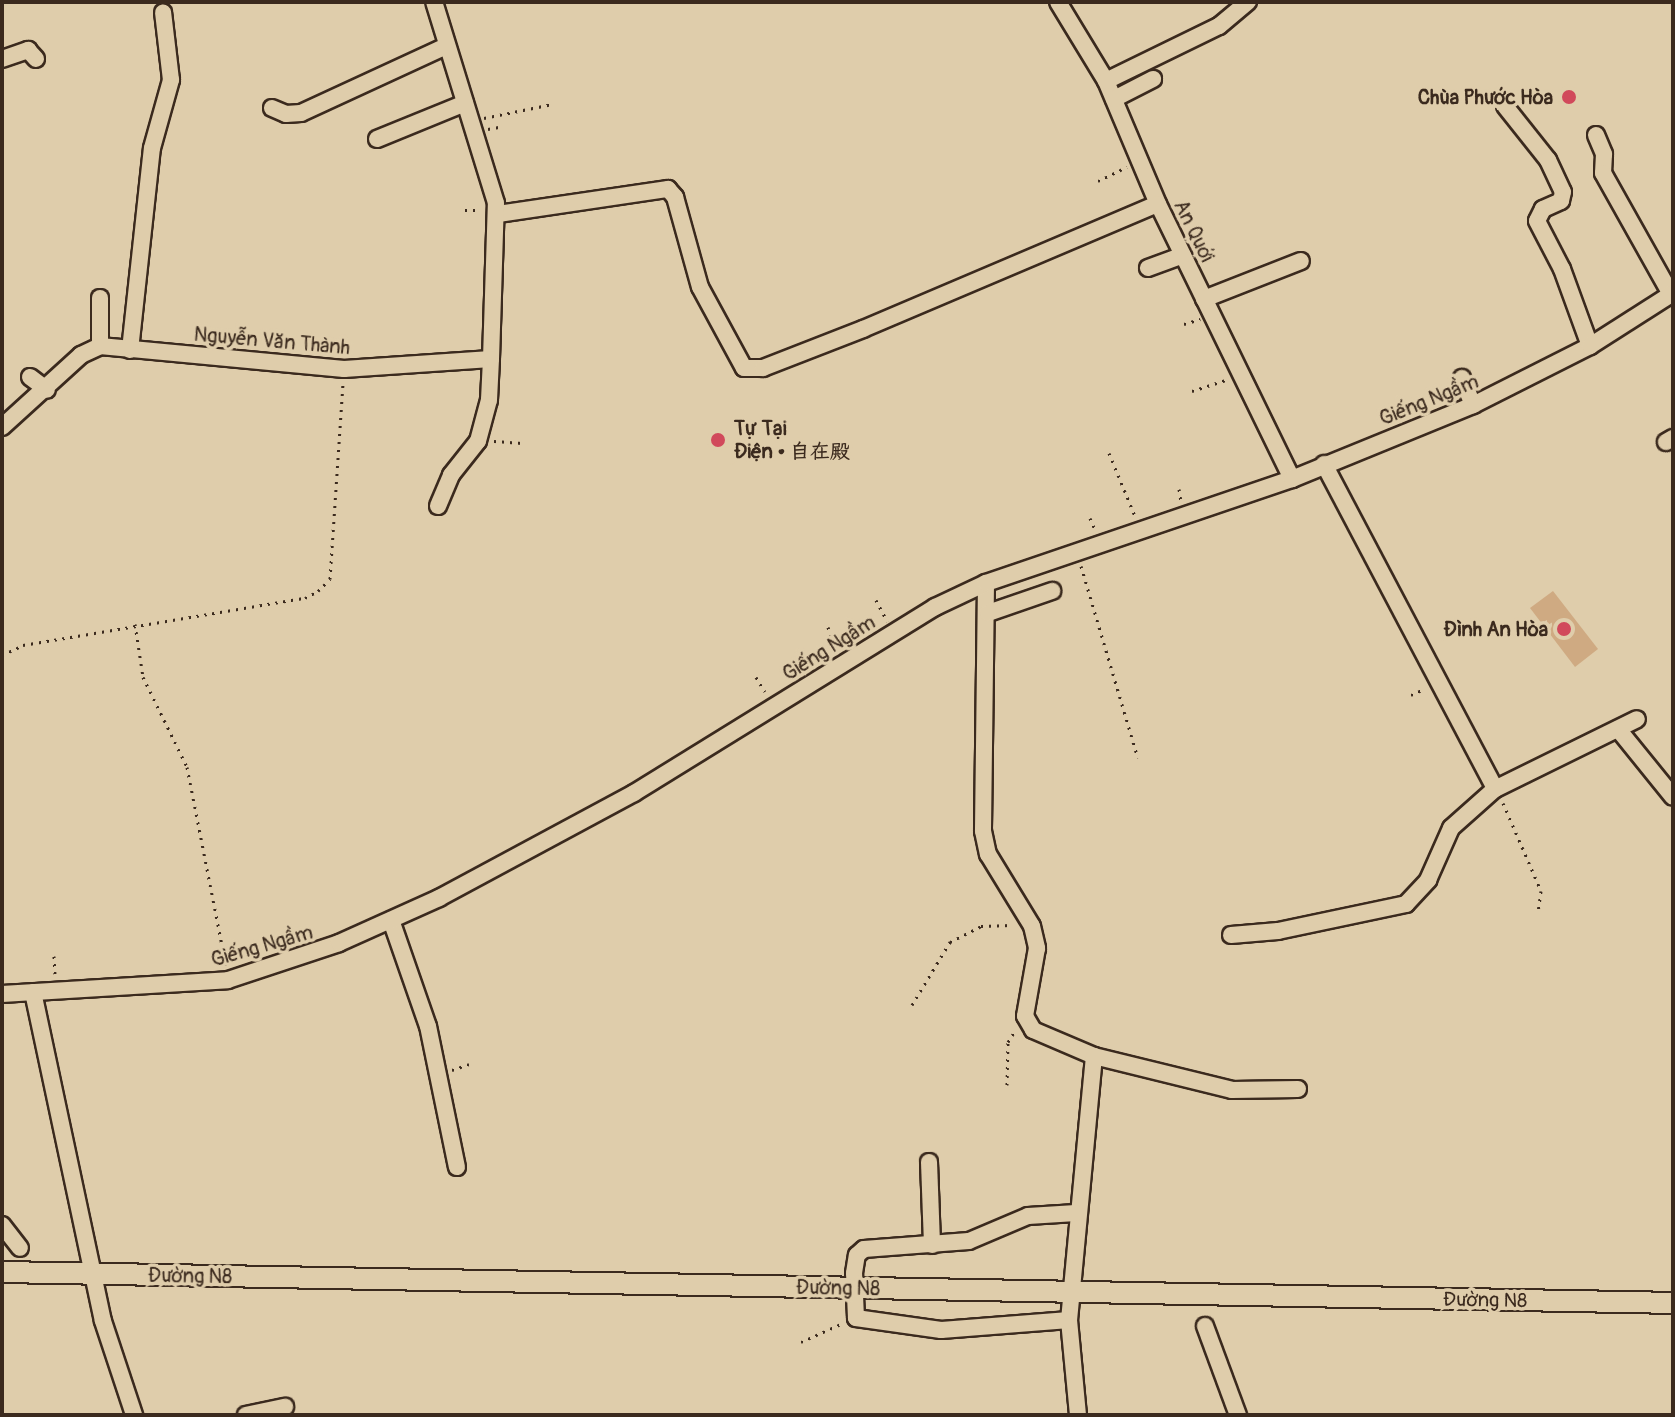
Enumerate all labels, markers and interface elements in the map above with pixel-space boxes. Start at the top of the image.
place label: Chùa Phước Hòa [1418,85,1553,109]
marker: Chùa Phước Hòa [1560,88,1578,106]
street label: An Quới [1169,196,1219,266]
street label: Nguyễn Văn Thành [193,322,351,360]
street label: Giếng Ngầm [1376,369,1482,431]
place label: Tự Tại Điện • 自在殿 [734,416,850,463]
marker: Tự Tại Điện • 自在殿 [709,431,727,449]
street label: Giếng Ngầm [778,610,880,686]
place label: Đình An Hòa [1443,617,1548,641]
marker: Đình An Hòa [1555,620,1573,638]
street label: Giếng Ngầm [208,920,316,972]
street label: Đường N8 [148,1263,232,1289]
street label: Đường N8 [796,1275,880,1301]
street label: Đường N8 [1443,1287,1527,1313]

